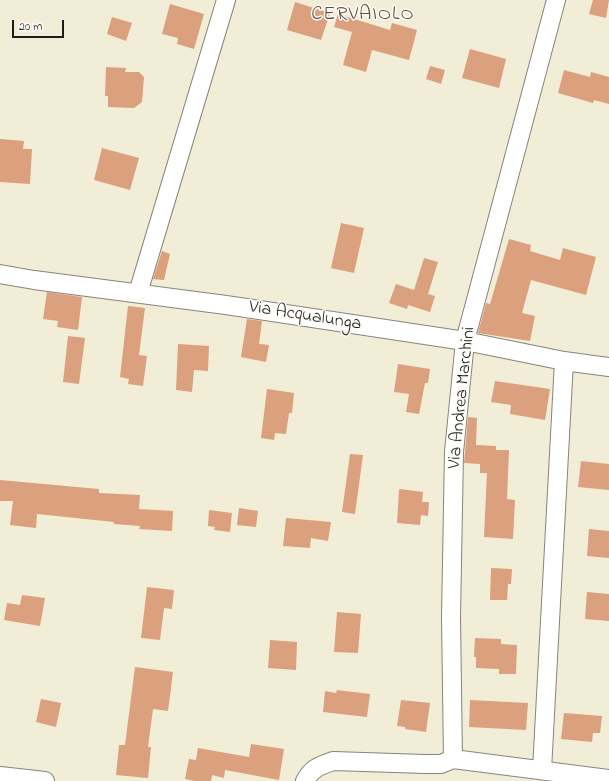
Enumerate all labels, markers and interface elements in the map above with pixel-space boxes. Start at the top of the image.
district label: CERVAIOLO [311,4,415,28]
scale bar [14,12,66,38]
text: 20 m [19,18,42,36]
street label: Via Acqualunga [247,297,363,337]
street label: Via Andrea Marchini [445,326,481,470]

